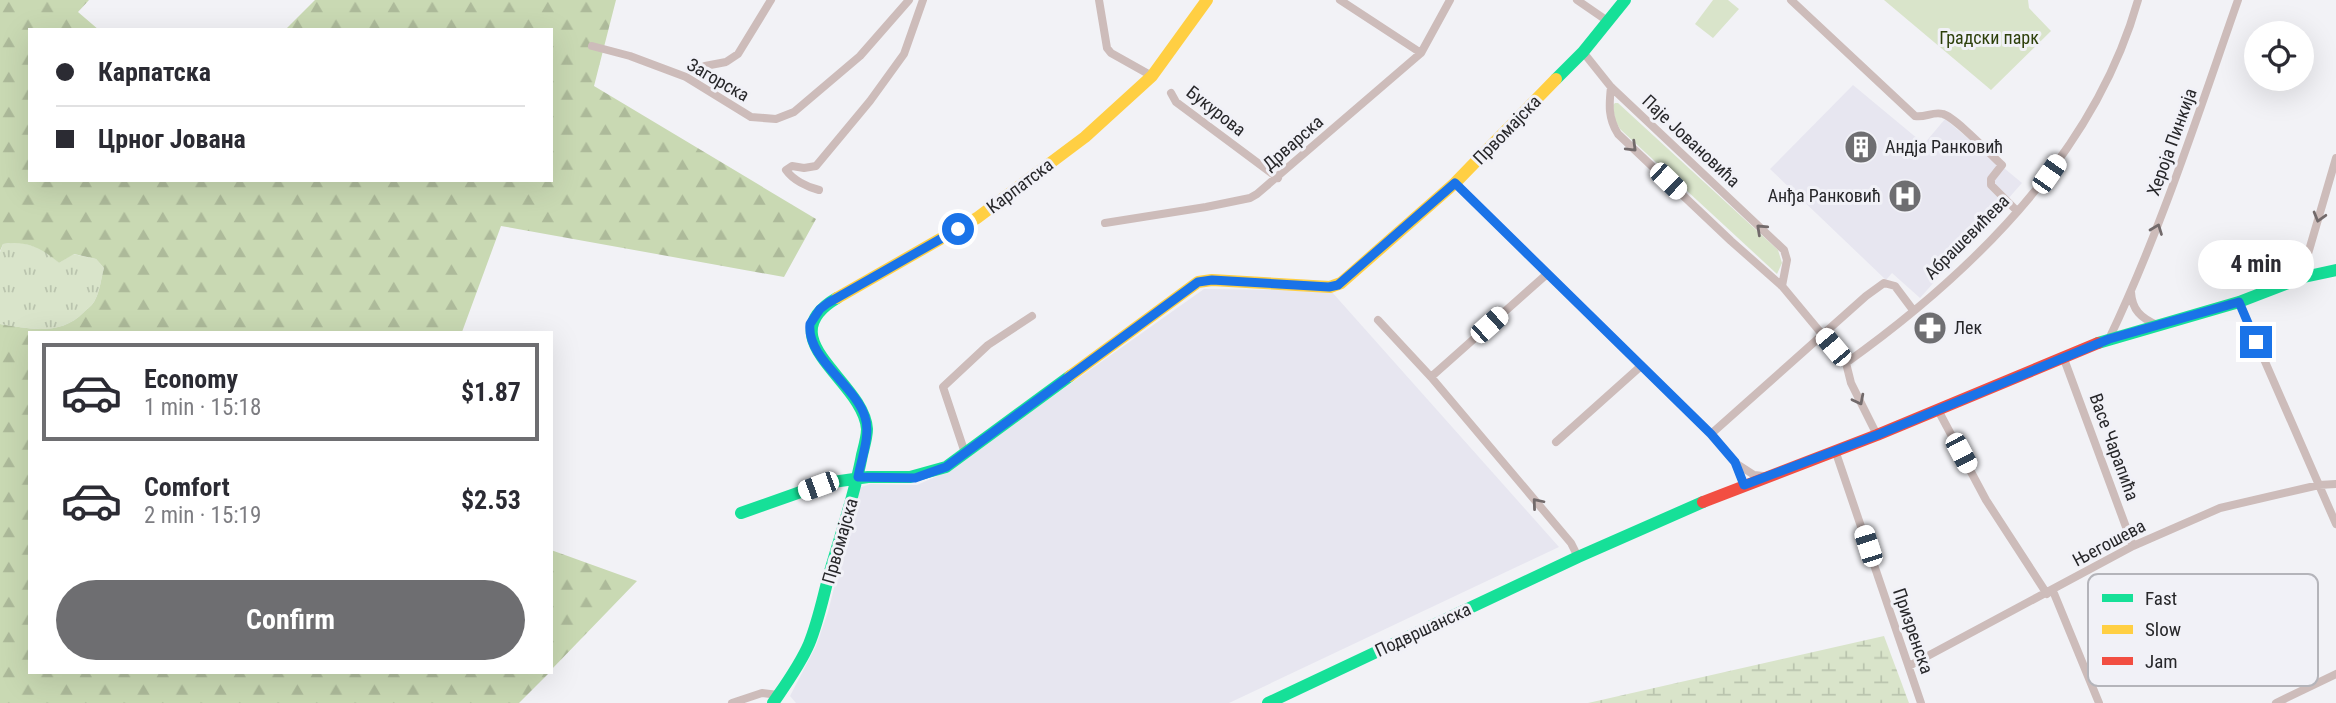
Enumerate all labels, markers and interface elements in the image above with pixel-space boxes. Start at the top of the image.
map controls [2244,21,2314,91]
button: locate [2244,21,2314,91]
park label: Градски парк [1939,27,2039,48]
street label: Загорска [684,53,753,106]
text: Карпатска [98,57,211,87]
street label: Букурова [1183,81,1250,140]
street label: Хероја Пинкија [2142,85,2201,198]
street label: Паје Јовановића [1638,90,1745,191]
street label: Првомајска [1469,91,1545,169]
street label: Дрварска [1258,111,1327,174]
text: Црног Јована [98,124,246,154]
building icon: Андја Ранковић [1842,128,1880,166]
place label: Андја Ранковић [1885,136,2003,157]
one-way arrow [1624,139,1637,152]
car [2029,151,2070,197]
street label: Карпатска [982,154,1057,217]
car [1646,159,1691,203]
hospital icon: Анђа Ранковић [1886,177,1924,215]
place label: Анђа Ранковић [1768,185,1881,206]
street label: Абрашевићева [1920,190,2013,283]
one-way arrow [2312,211,2327,223]
route start [942,213,974,245]
one-way arrow [1757,224,1770,237]
one-way arrow [2148,224,2162,236]
callout: 4 min [2198,240,2314,290]
text: 4 min [2230,251,2282,278]
car [1467,303,1512,347]
pharmacy icon: Лек [1911,309,1949,347]
place label: Лек [1954,317,1983,338]
car [1812,324,1855,370]
route end [2240,326,2272,358]
icon: car [60,361,123,424]
text: Economy [144,364,238,394]
text: $1.87 [461,377,521,407]
street label: Васе Чарапића [2085,391,2144,503]
one-way arrow [1851,393,1864,405]
text: 1 min · 15:18 [144,394,261,421]
car [1942,430,1981,476]
icon: car [60,469,123,532]
car [795,469,842,503]
text: Comfort [144,472,230,502]
text: $2.53 [461,485,521,515]
street label: Првомајска [817,496,862,586]
one-way arrow [1532,498,1545,510]
text: 2 min · 15:19 [144,502,261,529]
street label: Његошева [2069,515,2149,570]
car [1852,523,1885,569]
legend [2088,574,2318,686]
button: Confirm [56,580,525,660]
street label: Призренска [1889,585,1938,676]
text: Fast [2145,587,2177,610]
street label: Подвршанска [1372,598,1474,661]
text: Slow [2145,618,2181,641]
text: Jam [2145,650,2178,673]

